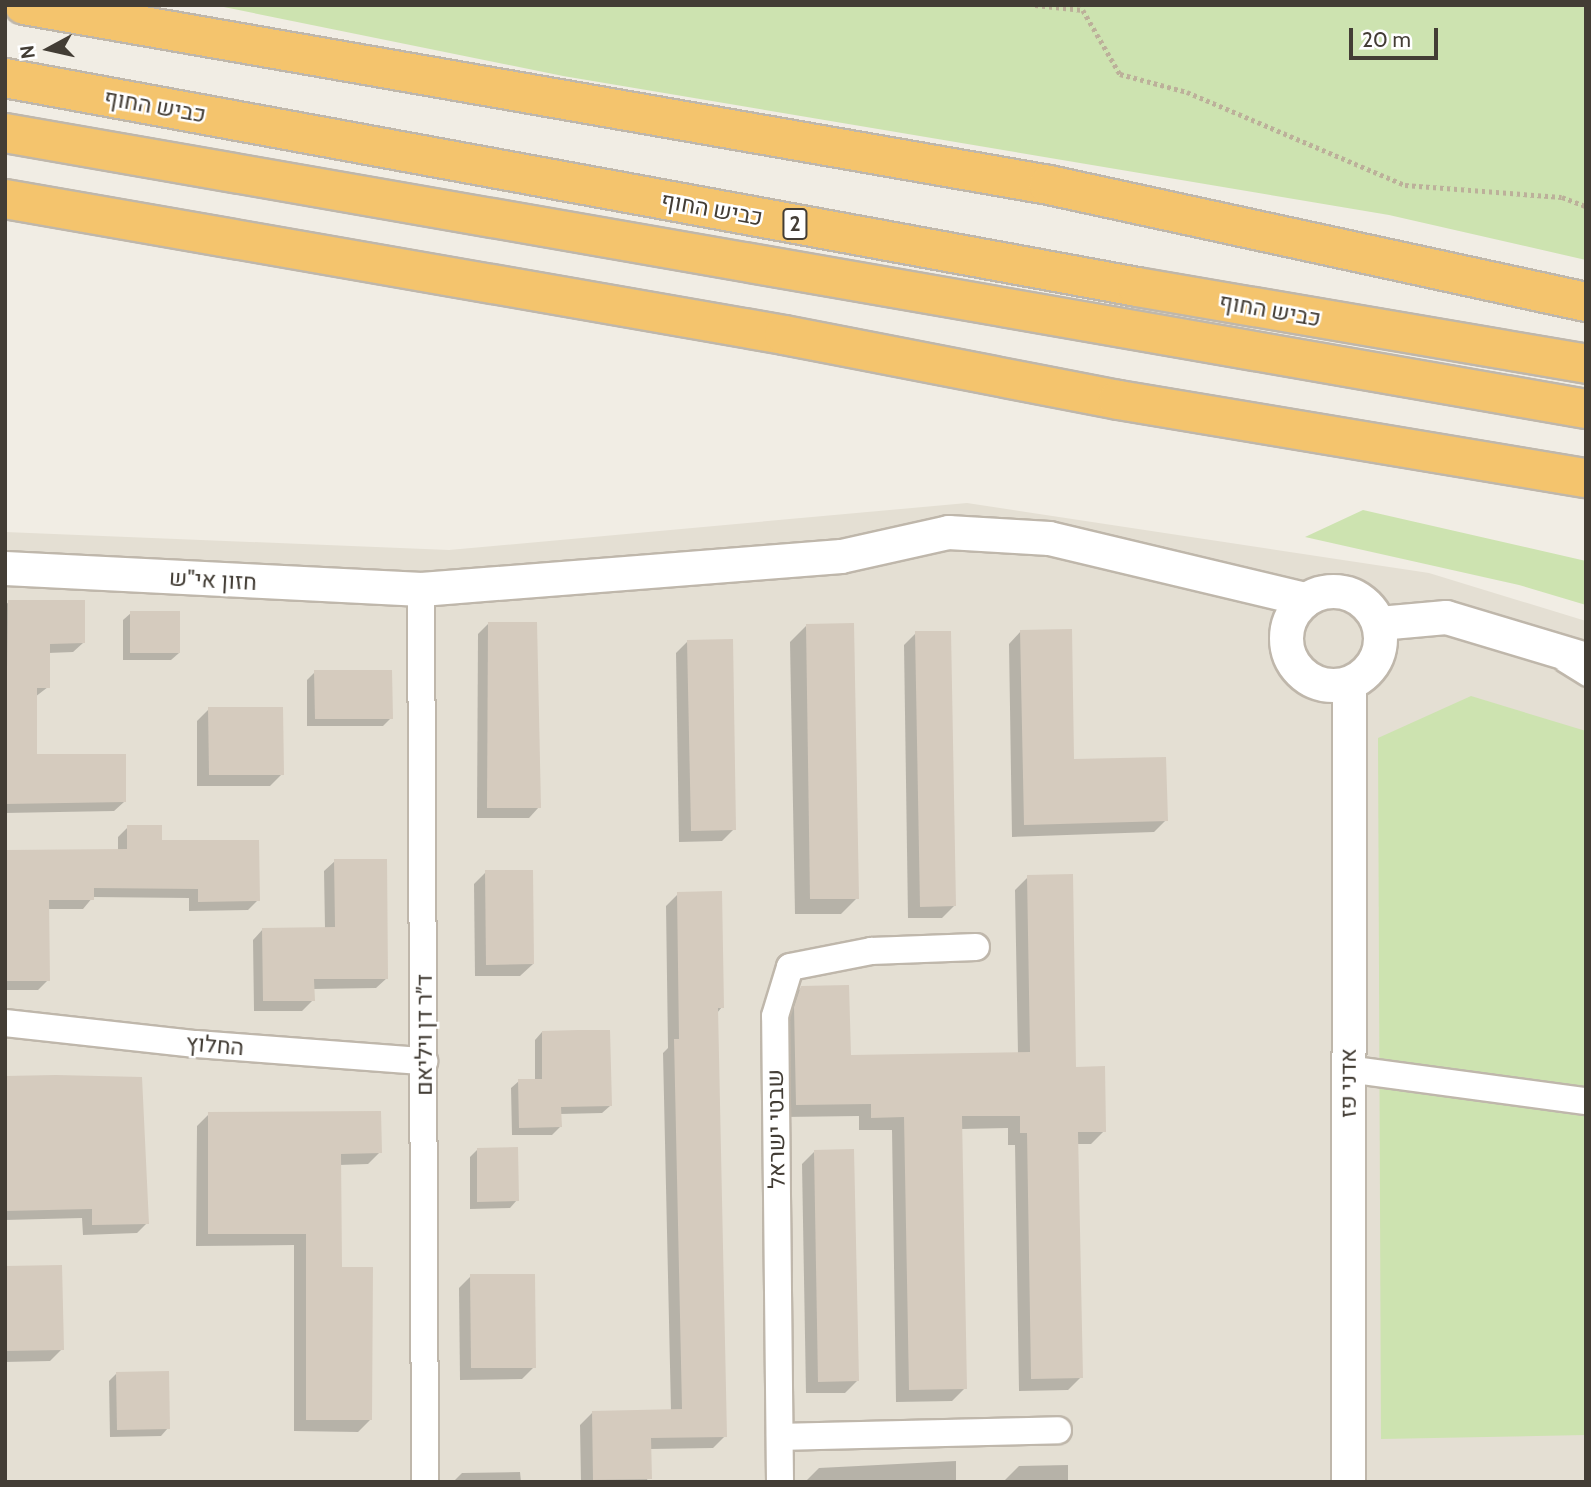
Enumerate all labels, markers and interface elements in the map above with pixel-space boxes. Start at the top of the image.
north arrow [14,14,84,84]
scale bar [1353,14,1442,58]
text: 20 m [1362,27,1411,52]
text: N [15,44,40,60]
street label: כביש החוף [102,83,208,129]
street label: כביש החוף [659,186,765,232]
road number: 2 [781,206,809,242]
street label: כביש החוף [1217,287,1323,333]
street label: חזון אי"ש [168,564,258,596]
street label: ד״ר דן ויליאם [410,974,438,1096]
street label: החלוץ [185,1029,245,1061]
street label: אדני פז [1334,1048,1362,1118]
street label: שבטי ישראל [761,1069,791,1189]

